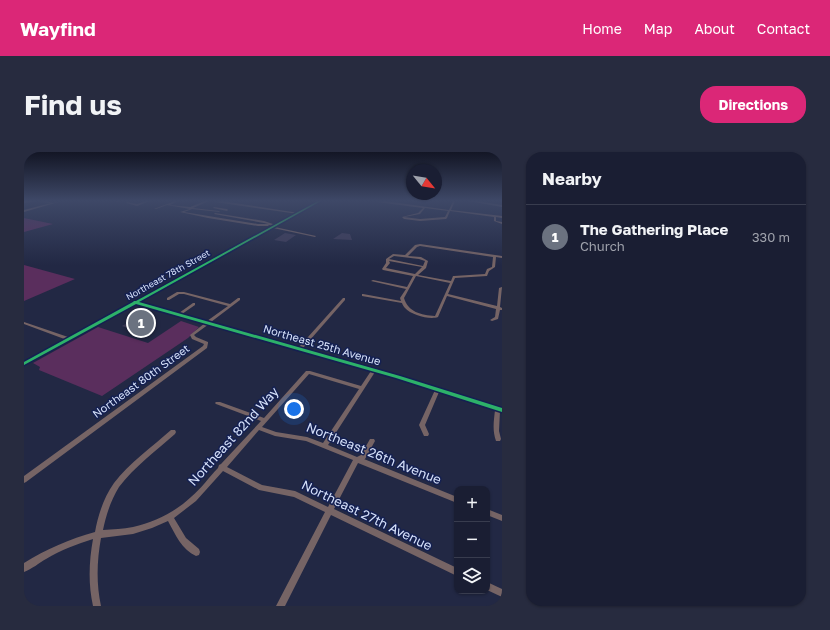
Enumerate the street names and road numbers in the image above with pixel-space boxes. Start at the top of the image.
street label: Northeast 78th Street [124,247,212,302]
street label: Northeast 25th Avenue [262,321,382,368]
street label: Northeast 80th Street [90,341,192,420]
street label: Northeast 82nd Way [184,383,282,489]
street label: Northeast 26th Avenue [304,419,444,487]
street label: Northeast 27th Avenue [299,476,435,554]

